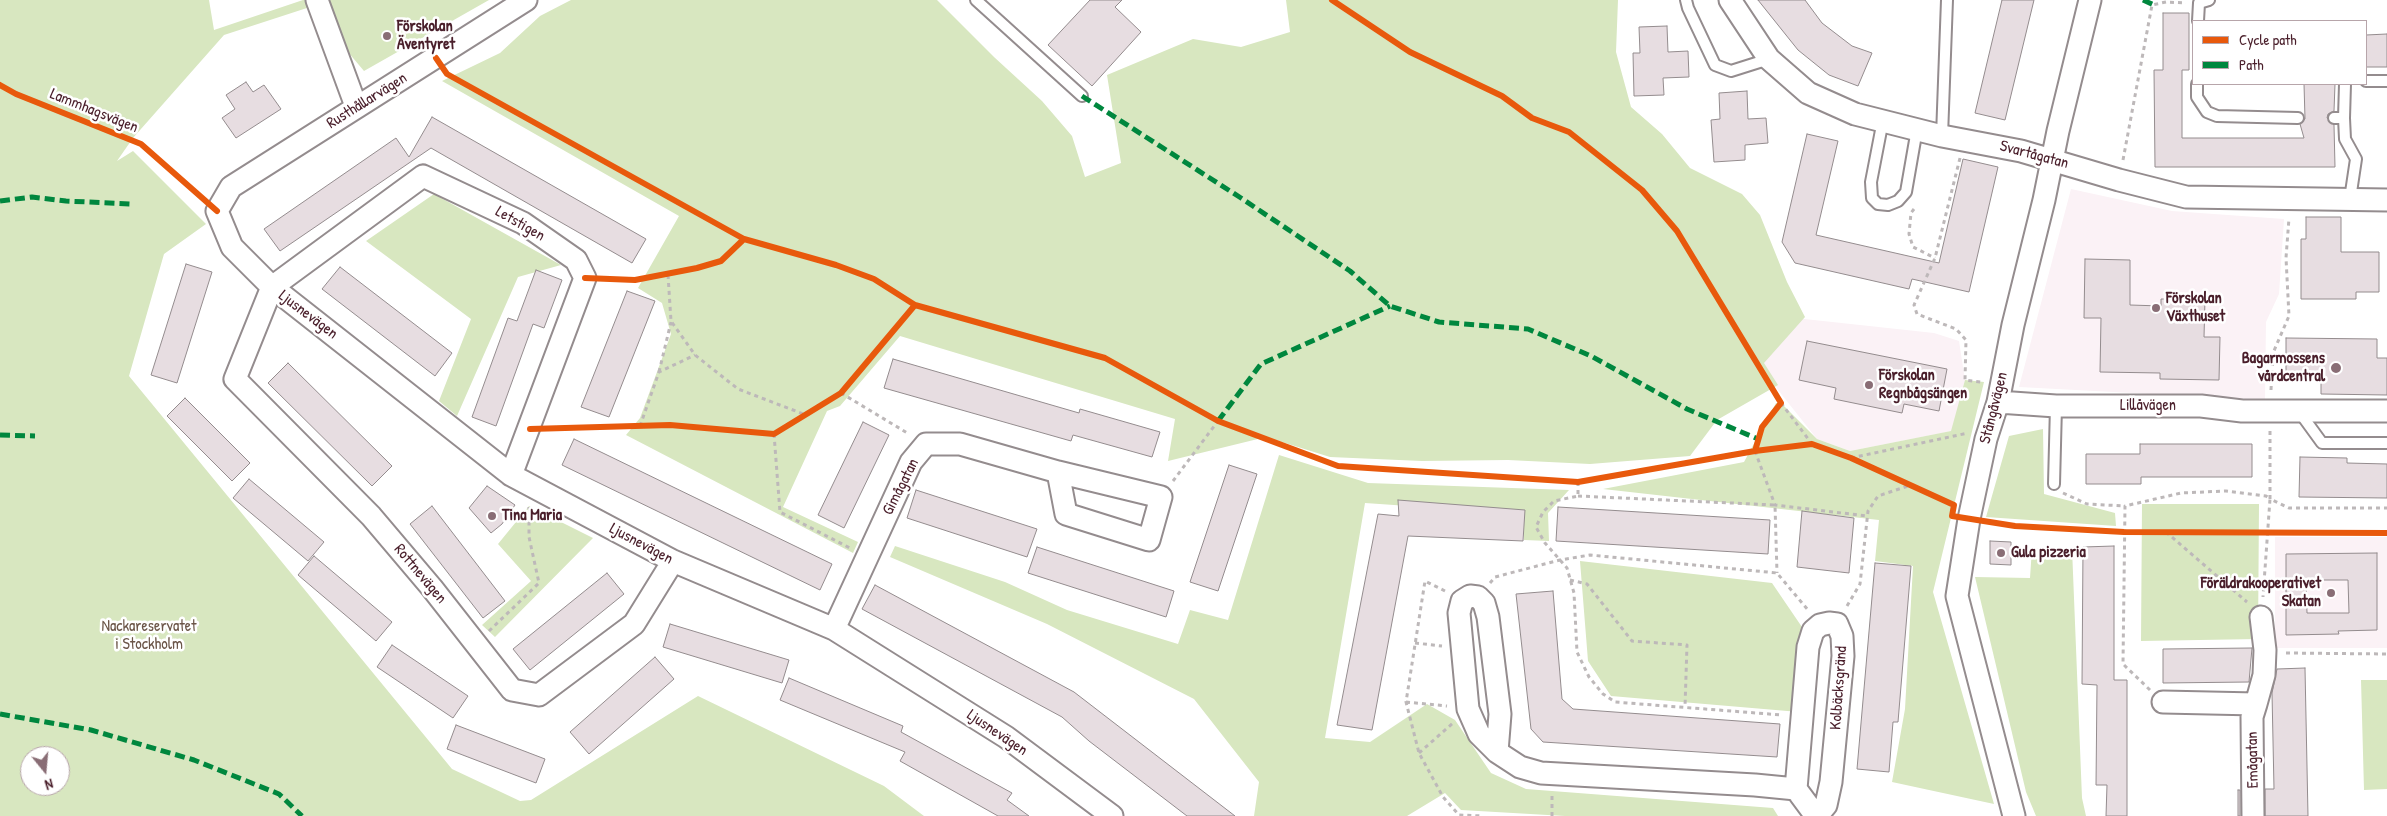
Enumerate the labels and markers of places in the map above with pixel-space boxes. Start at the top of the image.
place label: Förskolan Äventyret [397,17,455,55]
marker: Förskolan Äventyret [381,30,393,42]
place label: Förskolan Växthuset [2166,289,2225,327]
marker: Förskolan Växthuset [2150,302,2162,314]
place label: Bagarmossens vårdcentral [2242,349,2325,387]
marker: Bagarmossens vårdcentral [2329,361,2343,375]
place label: Förskolan Regnbågsängen [1879,366,1967,404]
marker: Förskolan Regnbågsängen [1863,379,1875,391]
place label: Tina Maria [502,506,562,526]
marker: Tina Maria [486,510,498,522]
place label: Gula pizzeria [2011,543,2086,563]
marker: Gula pizzeria [1995,547,2007,559]
place label: Föräldrakooperativet Skatan [2201,574,2321,612]
marker: Föräldrakooperativet Skatan [2325,587,2337,599]

